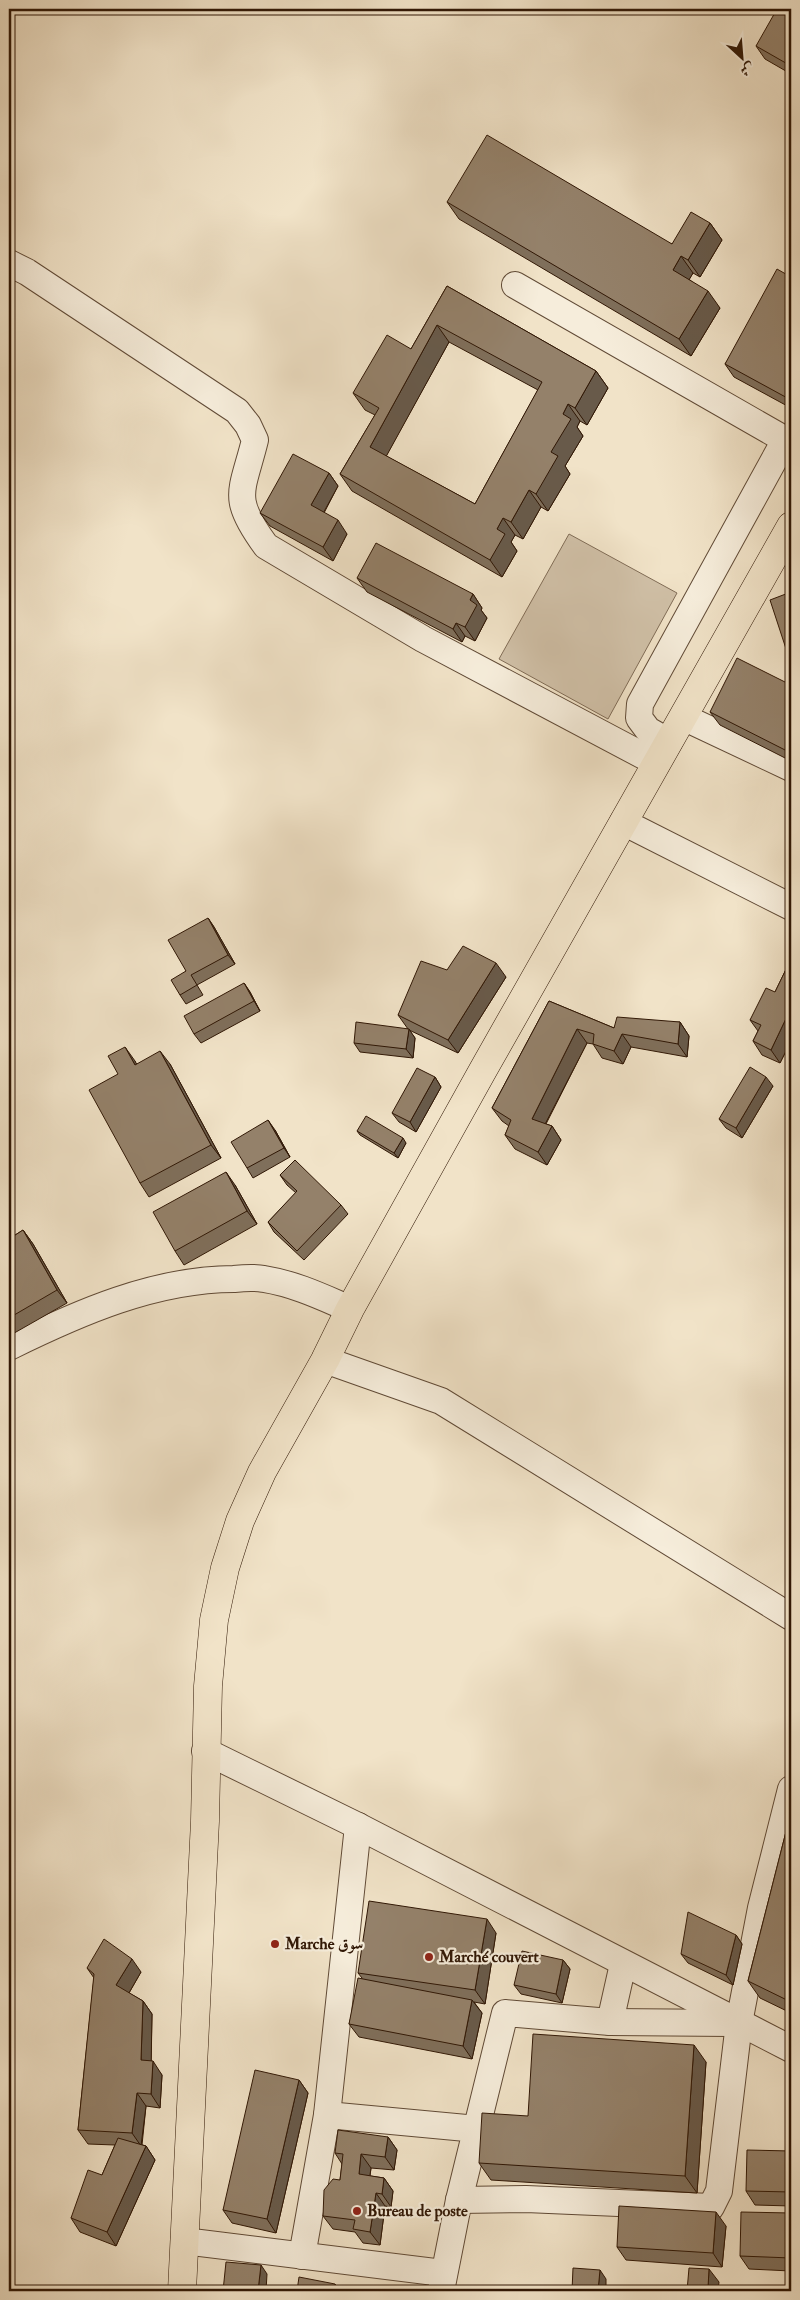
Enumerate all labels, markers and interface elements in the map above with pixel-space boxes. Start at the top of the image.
north arrow [718,32,768,82]
text: ش [737,59,757,80]
place label: Marche سوق [284,1934,363,1954]
marker: Marche سوق [269,1938,281,1950]
place label: Marché couvert [438,1947,540,1967]
marker: Marché couvert [423,1951,435,1963]
place label: Bureau de poste [367,2201,468,2222]
marker: Bureau de poste [351,2205,363,2217]

